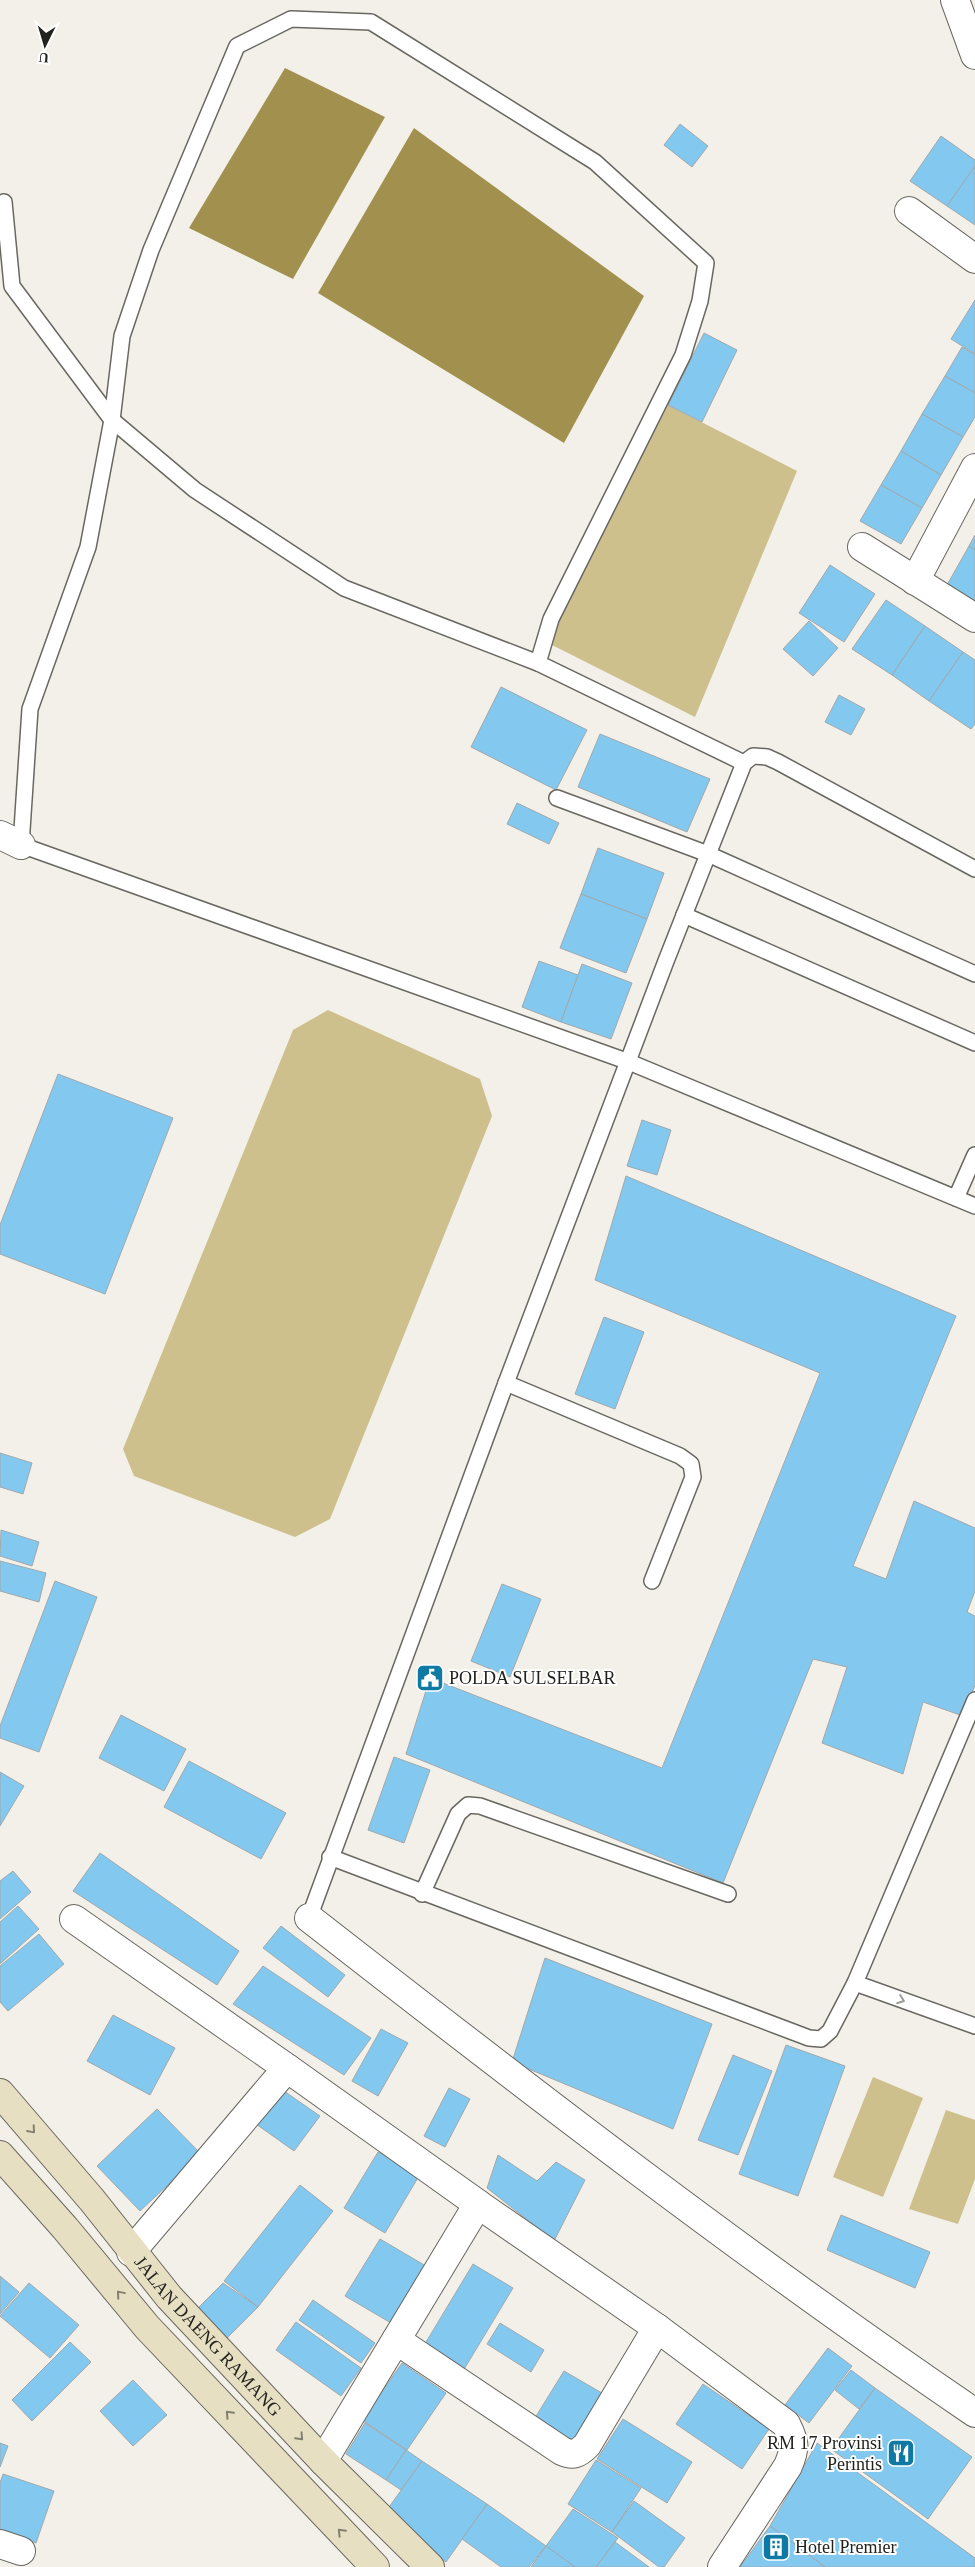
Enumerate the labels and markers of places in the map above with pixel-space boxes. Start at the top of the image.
public building icon: POLDA SULSELBAR [415,1663,445,1693]
place label: POLDA SULSELBAR [449,1668,616,1688]
place label: RM 17 Provinsi Perintis [767,2433,882,2474]
restaurant icon: RM 17 Provinsi Perintis [886,2438,916,2468]
building icon: Hotel Premier [761,2532,791,2562]
place label: Hotel Premier [795,2537,896,2557]

